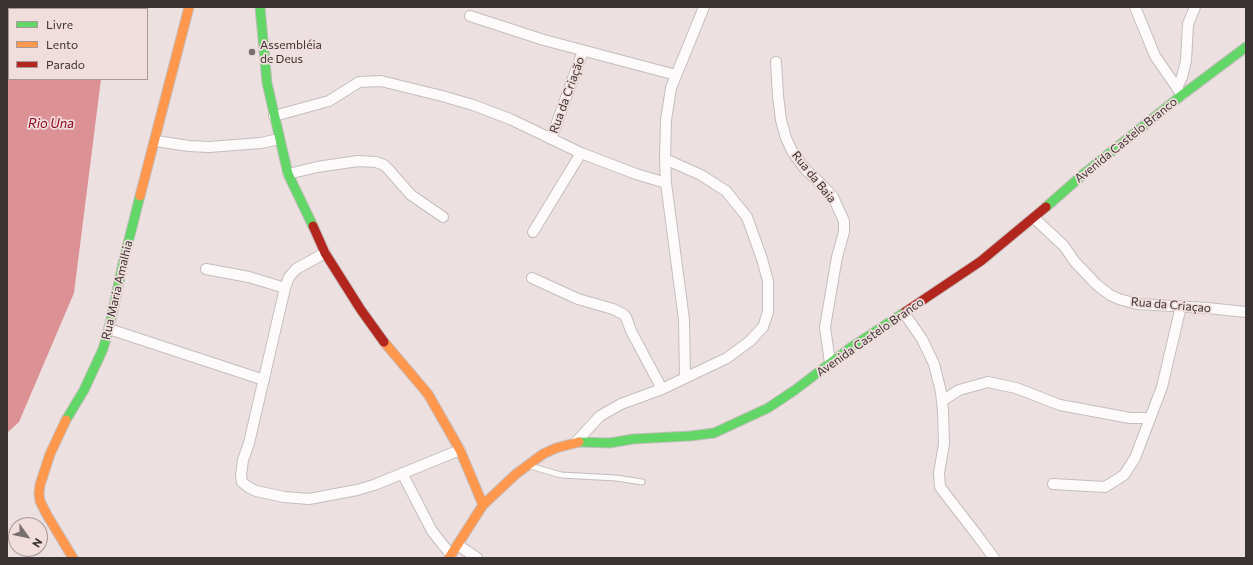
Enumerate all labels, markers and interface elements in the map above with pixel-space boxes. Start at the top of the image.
legend [8,8,148,80]
text: Livre [46,17,73,31]
text: Lento [46,37,78,51]
place label: Assembléia de Deus [260,38,322,66]
marker: Assembléia de Deus [247,47,257,57]
street label: Rua da Criação [546,55,588,135]
text: Parado [46,57,85,71]
street label: Avenida Castelo Branco [1072,94,1180,186]
water label: Rio Una [28,116,74,132]
street label: Rua da Baia [789,148,839,206]
street label: Rua Maria Amalhia [99,239,135,341]
street label: Avenida Castelo Branco [814,294,926,380]
street label: Rua da Criaçao [1130,294,1212,316]
north arrow [8,517,48,557]
text: N [30,536,45,550]

